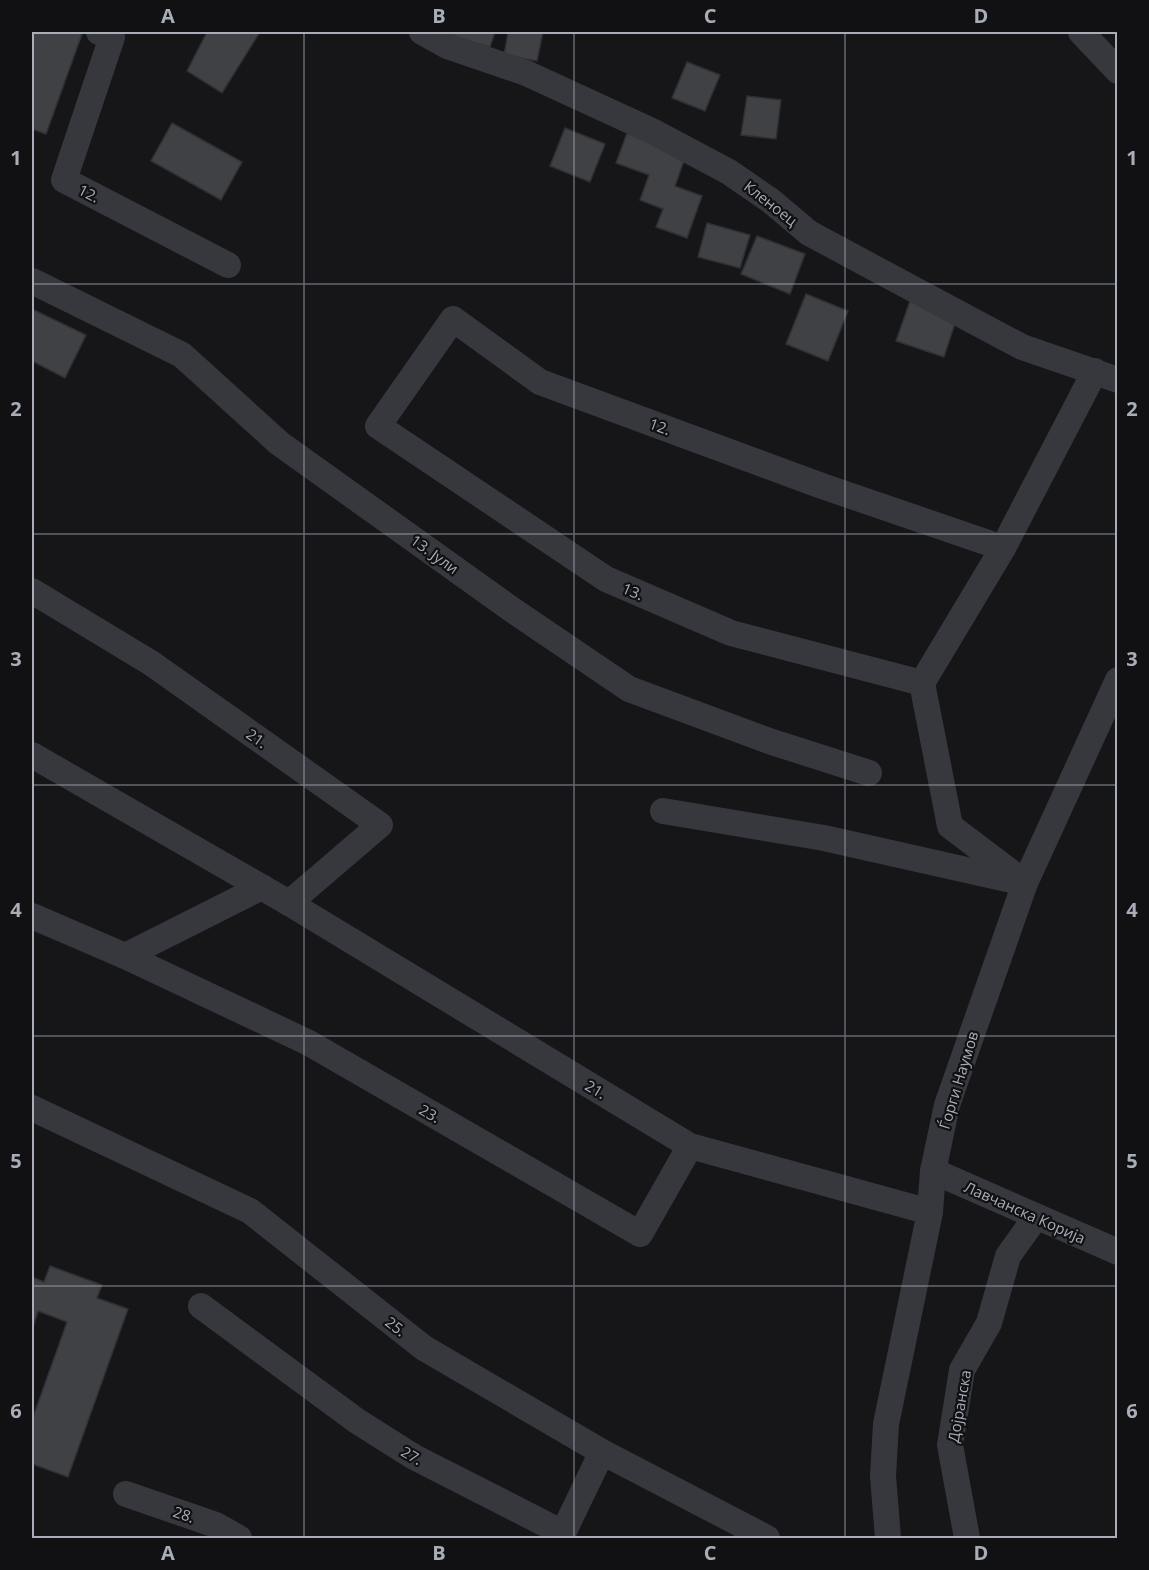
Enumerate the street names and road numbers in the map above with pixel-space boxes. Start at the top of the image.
street label: Кленоец [740,176,802,230]
street label: 12. [75,179,103,207]
street label: 12. [647,413,673,439]
street label: 13. Јули [407,530,463,578]
street label: 13. [619,578,647,604]
street label: 21. [243,724,271,752]
street label: Ѓорги Наумов [934,1029,982,1131]
street label: 21. [582,1075,610,1103]
street label: 23. [416,1099,444,1127]
street label: Лавчанска Корија [961,1176,1089,1248]
street label: 25. [382,1312,410,1340]
street label: Дојранска [943,1368,975,1444]
street label: 27. [398,1441,426,1469]
street label: 28. [171,1501,197,1527]

